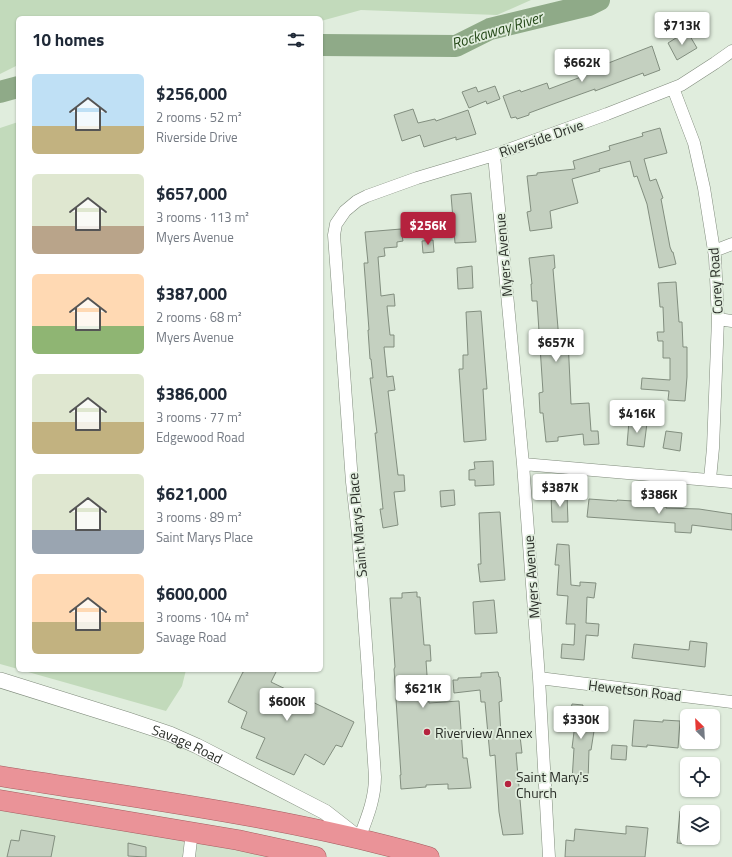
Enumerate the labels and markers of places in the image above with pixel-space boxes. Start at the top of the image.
pin: $713K [654,12,710,46]
pin: $662K [554,49,610,83]
pin: $256K [400,212,456,246]
pin: $657K [528,329,584,363]
pin: $416K [609,400,665,434]
pin: $387K [532,474,588,508]
pin: $386K [631,481,687,515]
pin: $621K [395,675,451,709]
pin: $600K [259,688,315,722]
pin: $330K [553,706,609,740]
place label: Riverview Annex [435,722,533,743]
marker: Riverview Annex [422,727,432,737]
place label: Saint Mary's Church [516,766,589,803]
marker: Saint Mary's Church [503,779,513,789]

